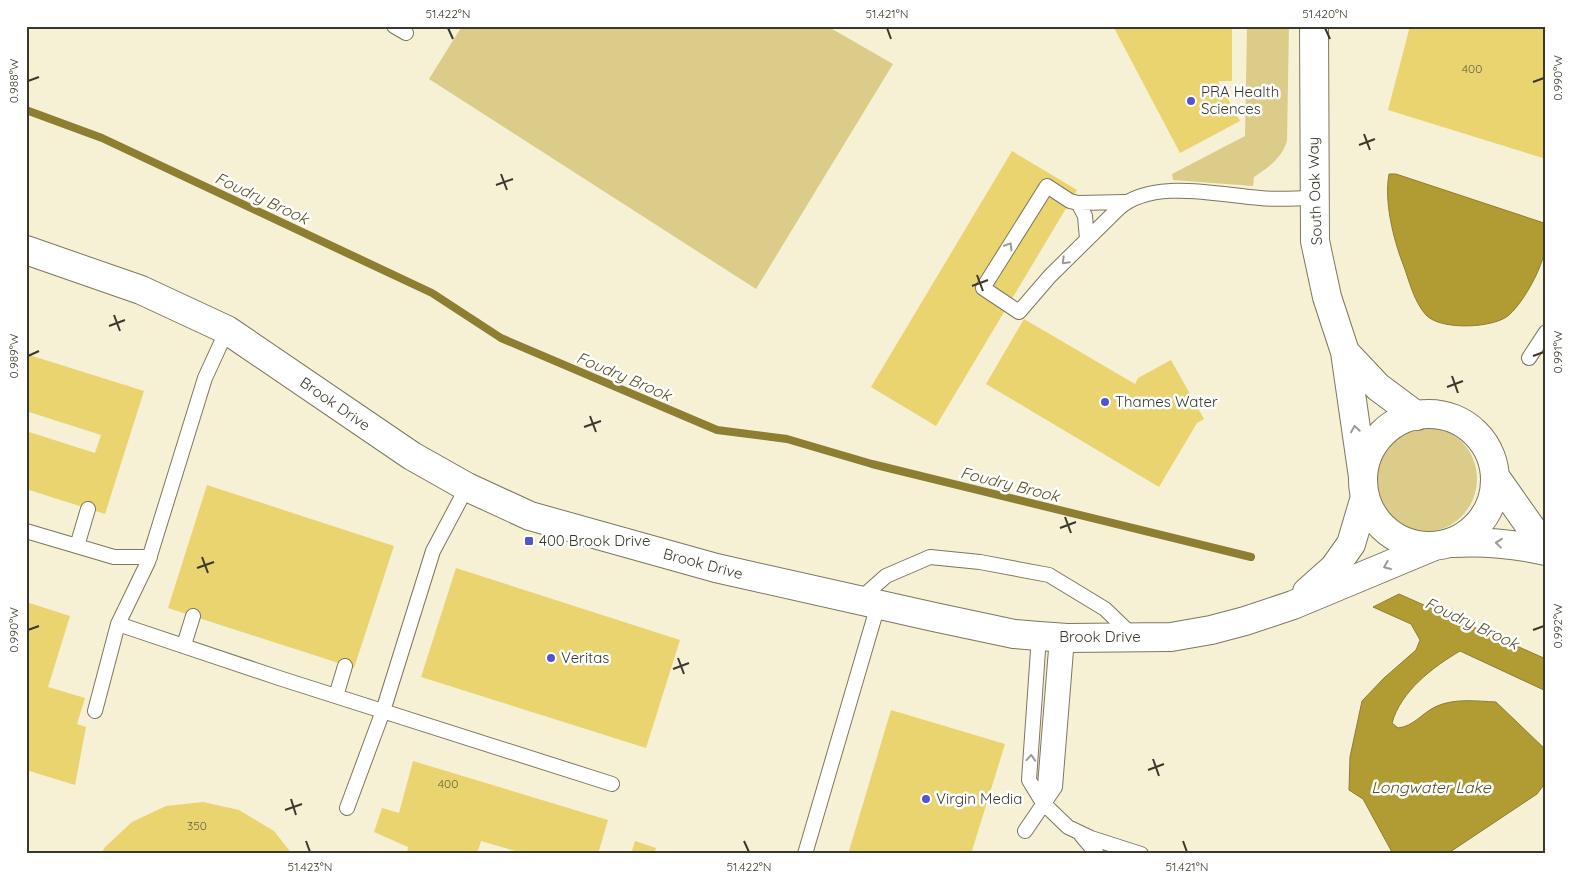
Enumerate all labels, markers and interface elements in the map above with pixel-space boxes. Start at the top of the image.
text: 51.422°N [425,6,471,21]
text: 51.421°N [866,6,908,21]
text: 51.420°N [1302,6,1348,21]
text: 0.990°W [1550,55,1565,101]
text: 0.988°W [6,58,21,103]
house number: 400 [1462,61,1482,76]
place label: PRA Health Sciences [1201,82,1279,118]
marker: PRA Health Sciences [1185,95,1197,107]
street label: South Oak Way [1303,137,1326,246]
water label: Foudry Brook [212,168,313,229]
one-way arrow [1003,243,1013,252]
one-way arrow [1062,255,1071,264]
text: 0.991°W [1550,330,1565,373]
text: 0.989°W [6,333,21,378]
water label: Foudry Brook [574,347,676,405]
street label: Brook Drive [296,372,374,435]
place label: Thames Water [1115,392,1218,411]
marker: Thames Water [1099,396,1111,408]
one-way arrow [1351,424,1361,433]
water label: Foudry Brook [959,462,1063,506]
place label: 400 Brook Drive [539,531,650,550]
marker: 400 Brook Drive [523,535,535,547]
one-way arrow [1495,538,1503,549]
street label: Brook Drive [661,544,745,583]
one-way arrow [1383,559,1392,570]
water label: Foudry Brook [1422,593,1523,654]
text: 0.992°W [1550,603,1565,648]
text: 0.990°W [6,607,21,653]
street label: Brook Drive [1059,627,1141,646]
place label: Veritas [561,648,609,667]
marker: Veritas [545,652,557,664]
one-way arrow [1025,754,1036,762]
house number: 400 [438,776,458,791]
water label: Longwater Lake [1371,777,1492,797]
place label: Virgin Media [936,789,1022,808]
marker: Virgin Media [920,793,932,805]
house number: 350 [187,818,207,833]
text: 51.423°N [288,859,332,874]
text: 51.422°N [726,859,772,874]
text: 51.421°N [1166,859,1208,874]

